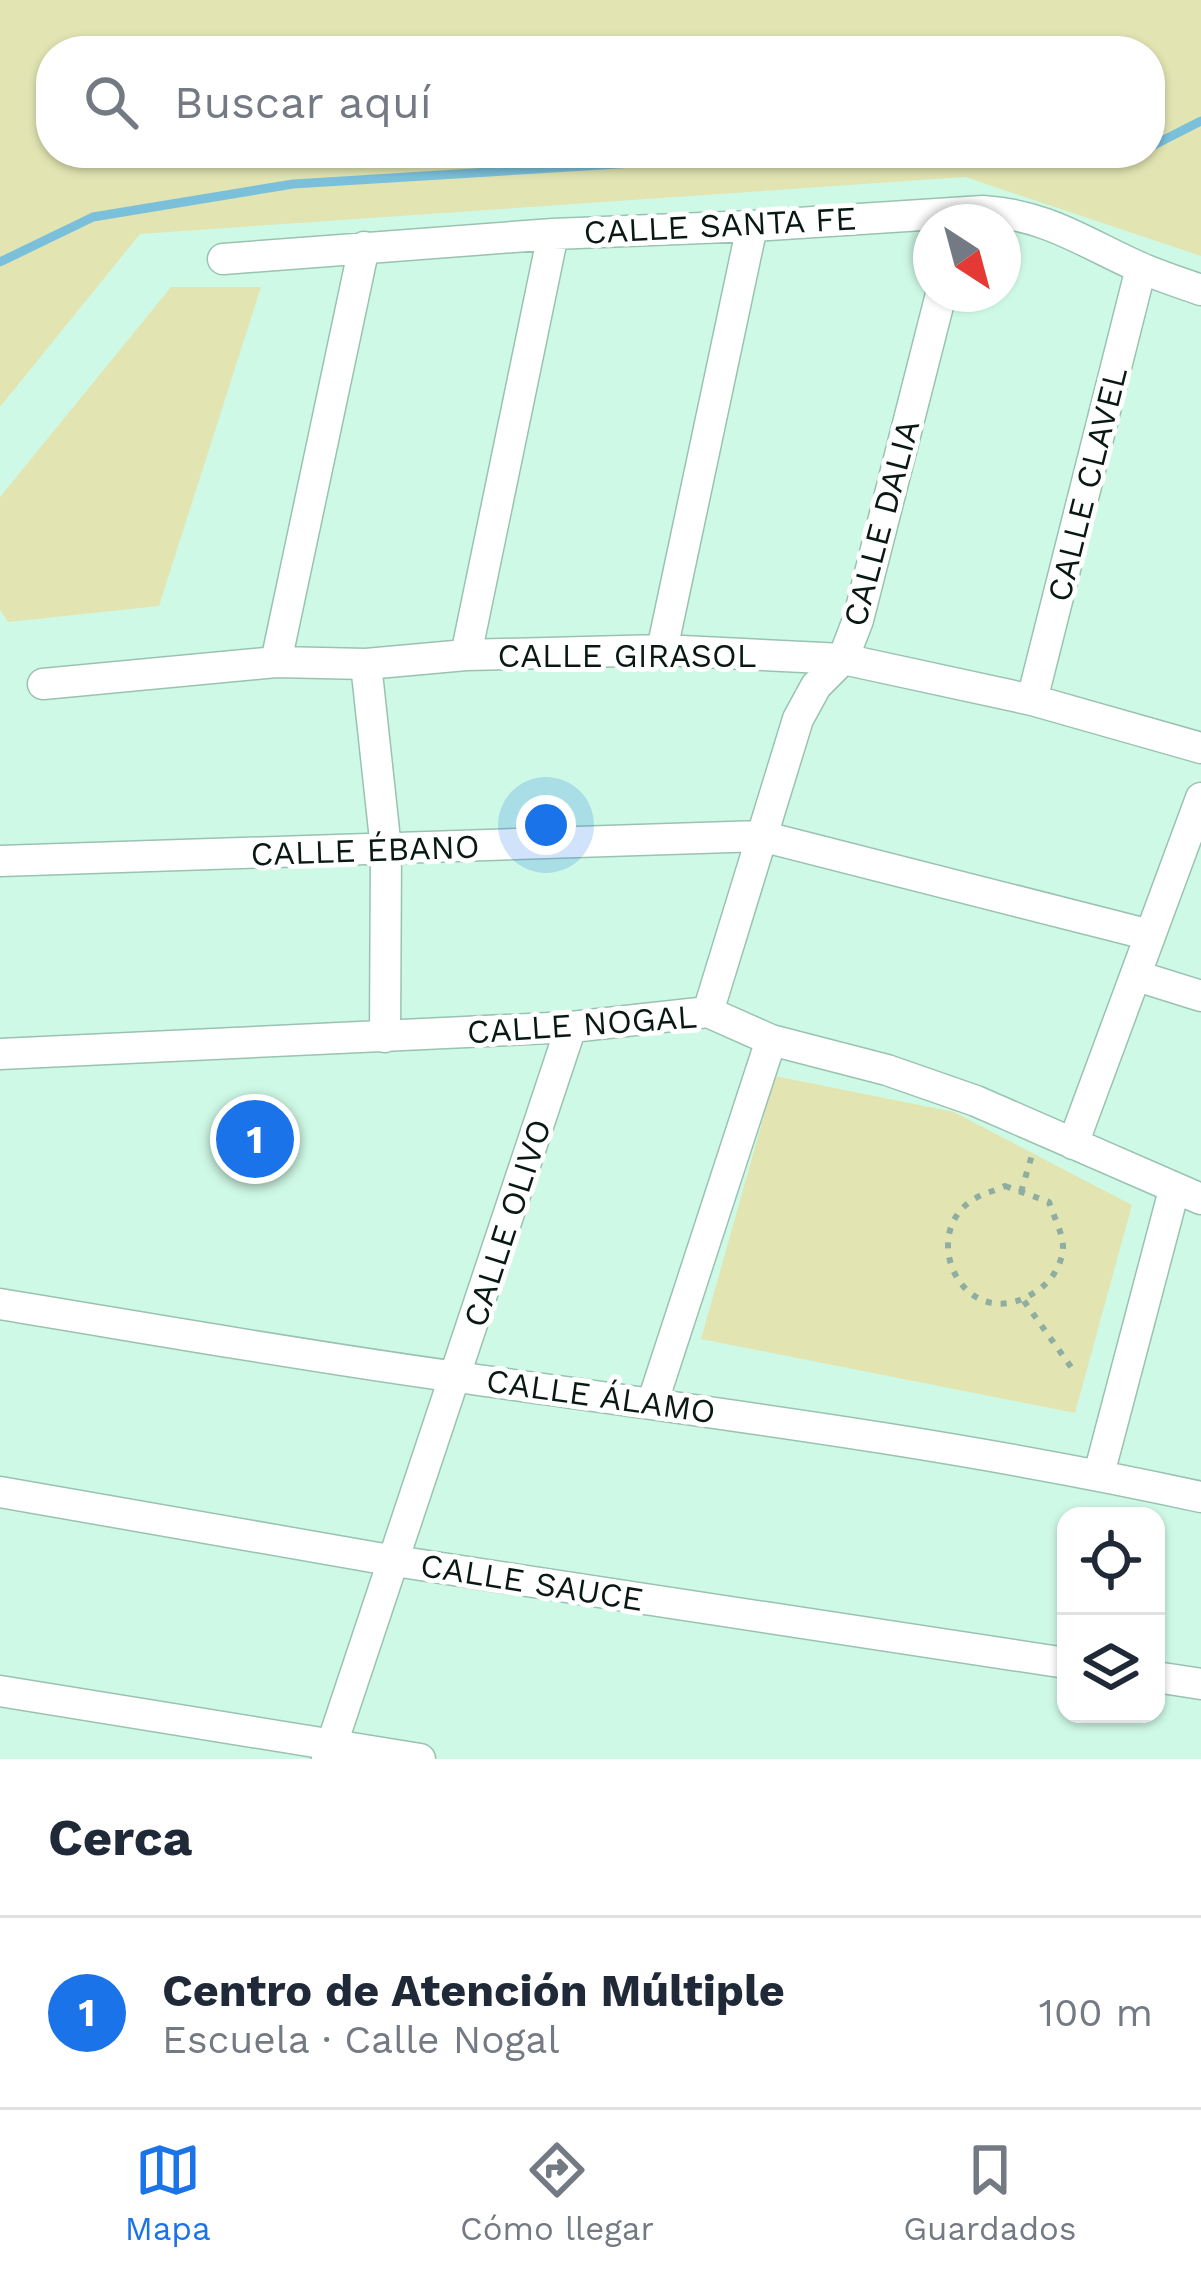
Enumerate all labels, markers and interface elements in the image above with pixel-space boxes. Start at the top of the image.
search box [36,36,1165,168]
icon: search [78,69,144,135]
text: Buscar aquí [174,76,432,129]
street label: CALLE SANTA FE [583,198,857,252]
north arrow [913,204,1021,312]
street label: CALLE CLAVEL [1039,363,1135,605]
street label: CALLE DALIA [835,415,927,631]
street label: CALLE GIRASOL [498,636,756,675]
your location [516,795,576,855]
street label: CALLE ÉBANO [250,827,480,873]
street label: CALLE NOGAL [466,997,698,1051]
pin: 1 [216,1094,294,1184]
street label: CALLE OLIVO [455,1114,559,1332]
street label: CALLE ÁLAMO [484,1361,718,1431]
map controls [1057,1507,1165,1723]
button: locate [1057,1507,1165,1615]
street label: CALLE SAUCE [418,1545,646,1619]
button: layers [1057,1615,1165,1723]
text: Cerca [48,1808,192,1867]
text: Centro de Atención Múltiple [162,1964,785,2017]
text: 1 [79,1990,95,2035]
text: 100 m [1039,1990,1153,2035]
text: Escuela · Calle Nogal [162,2017,559,2062]
tab: Mapa [125,2137,211,2248]
tab: Cómo llegar [460,2137,654,2248]
tab: Guardados [903,2137,1076,2248]

